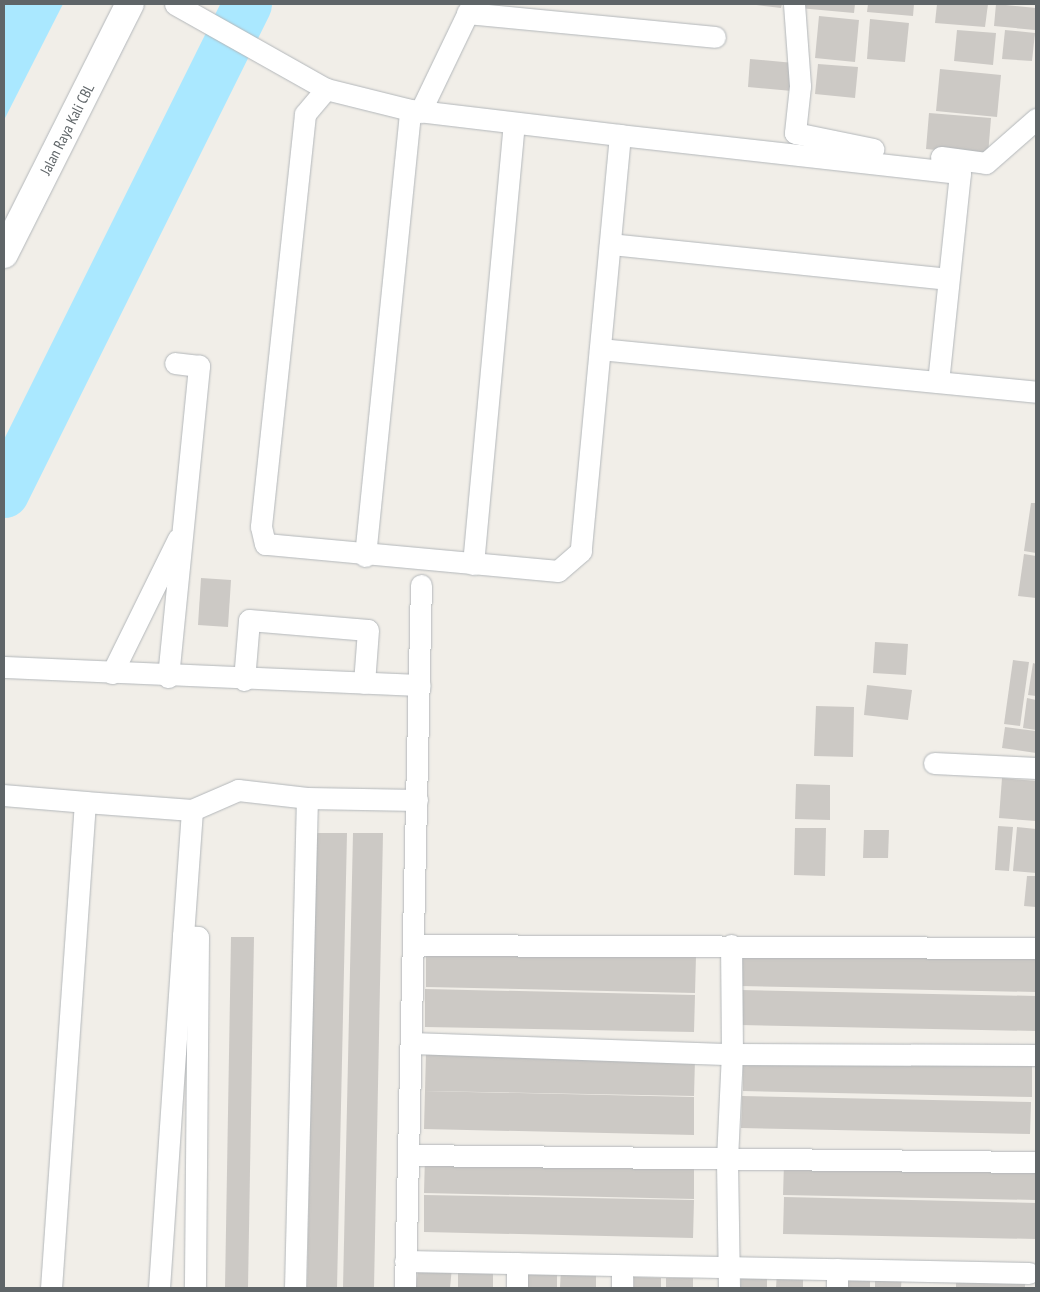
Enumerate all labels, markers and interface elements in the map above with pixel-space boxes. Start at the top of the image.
street label: Jalan Raya Kali CBL [36,80,98,178]

